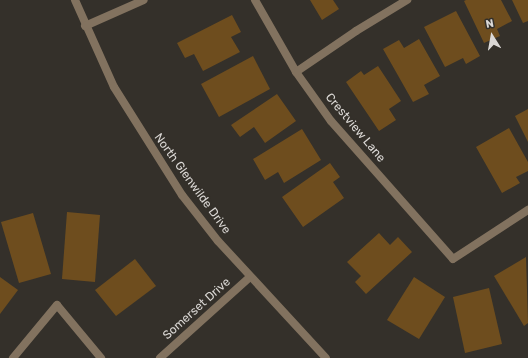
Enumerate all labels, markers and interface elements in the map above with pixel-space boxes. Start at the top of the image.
north arrow [472,16,512,56]
text: N [484,17,495,31]
street label: Crestview Lane [322,90,388,166]
street label: North Glenwilde Drive [151,131,233,237]
street label: Somerset Drive [160,275,234,343]

